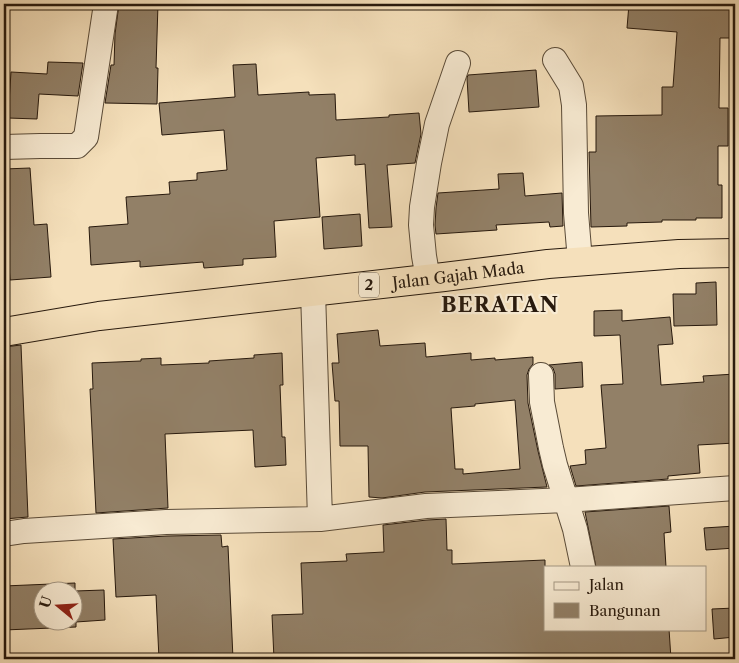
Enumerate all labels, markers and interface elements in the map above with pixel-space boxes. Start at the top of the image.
street label: Jalan Gajah Mada [388,257,526,293]
road number: 2 [359,272,379,298]
district label: BERATAN [441,292,559,317]
legend [544,566,706,630]
text: Jalan [587,575,624,594]
north arrow [32,580,82,630]
text: U [35,593,56,610]
text: Bangunan [589,601,661,620]

